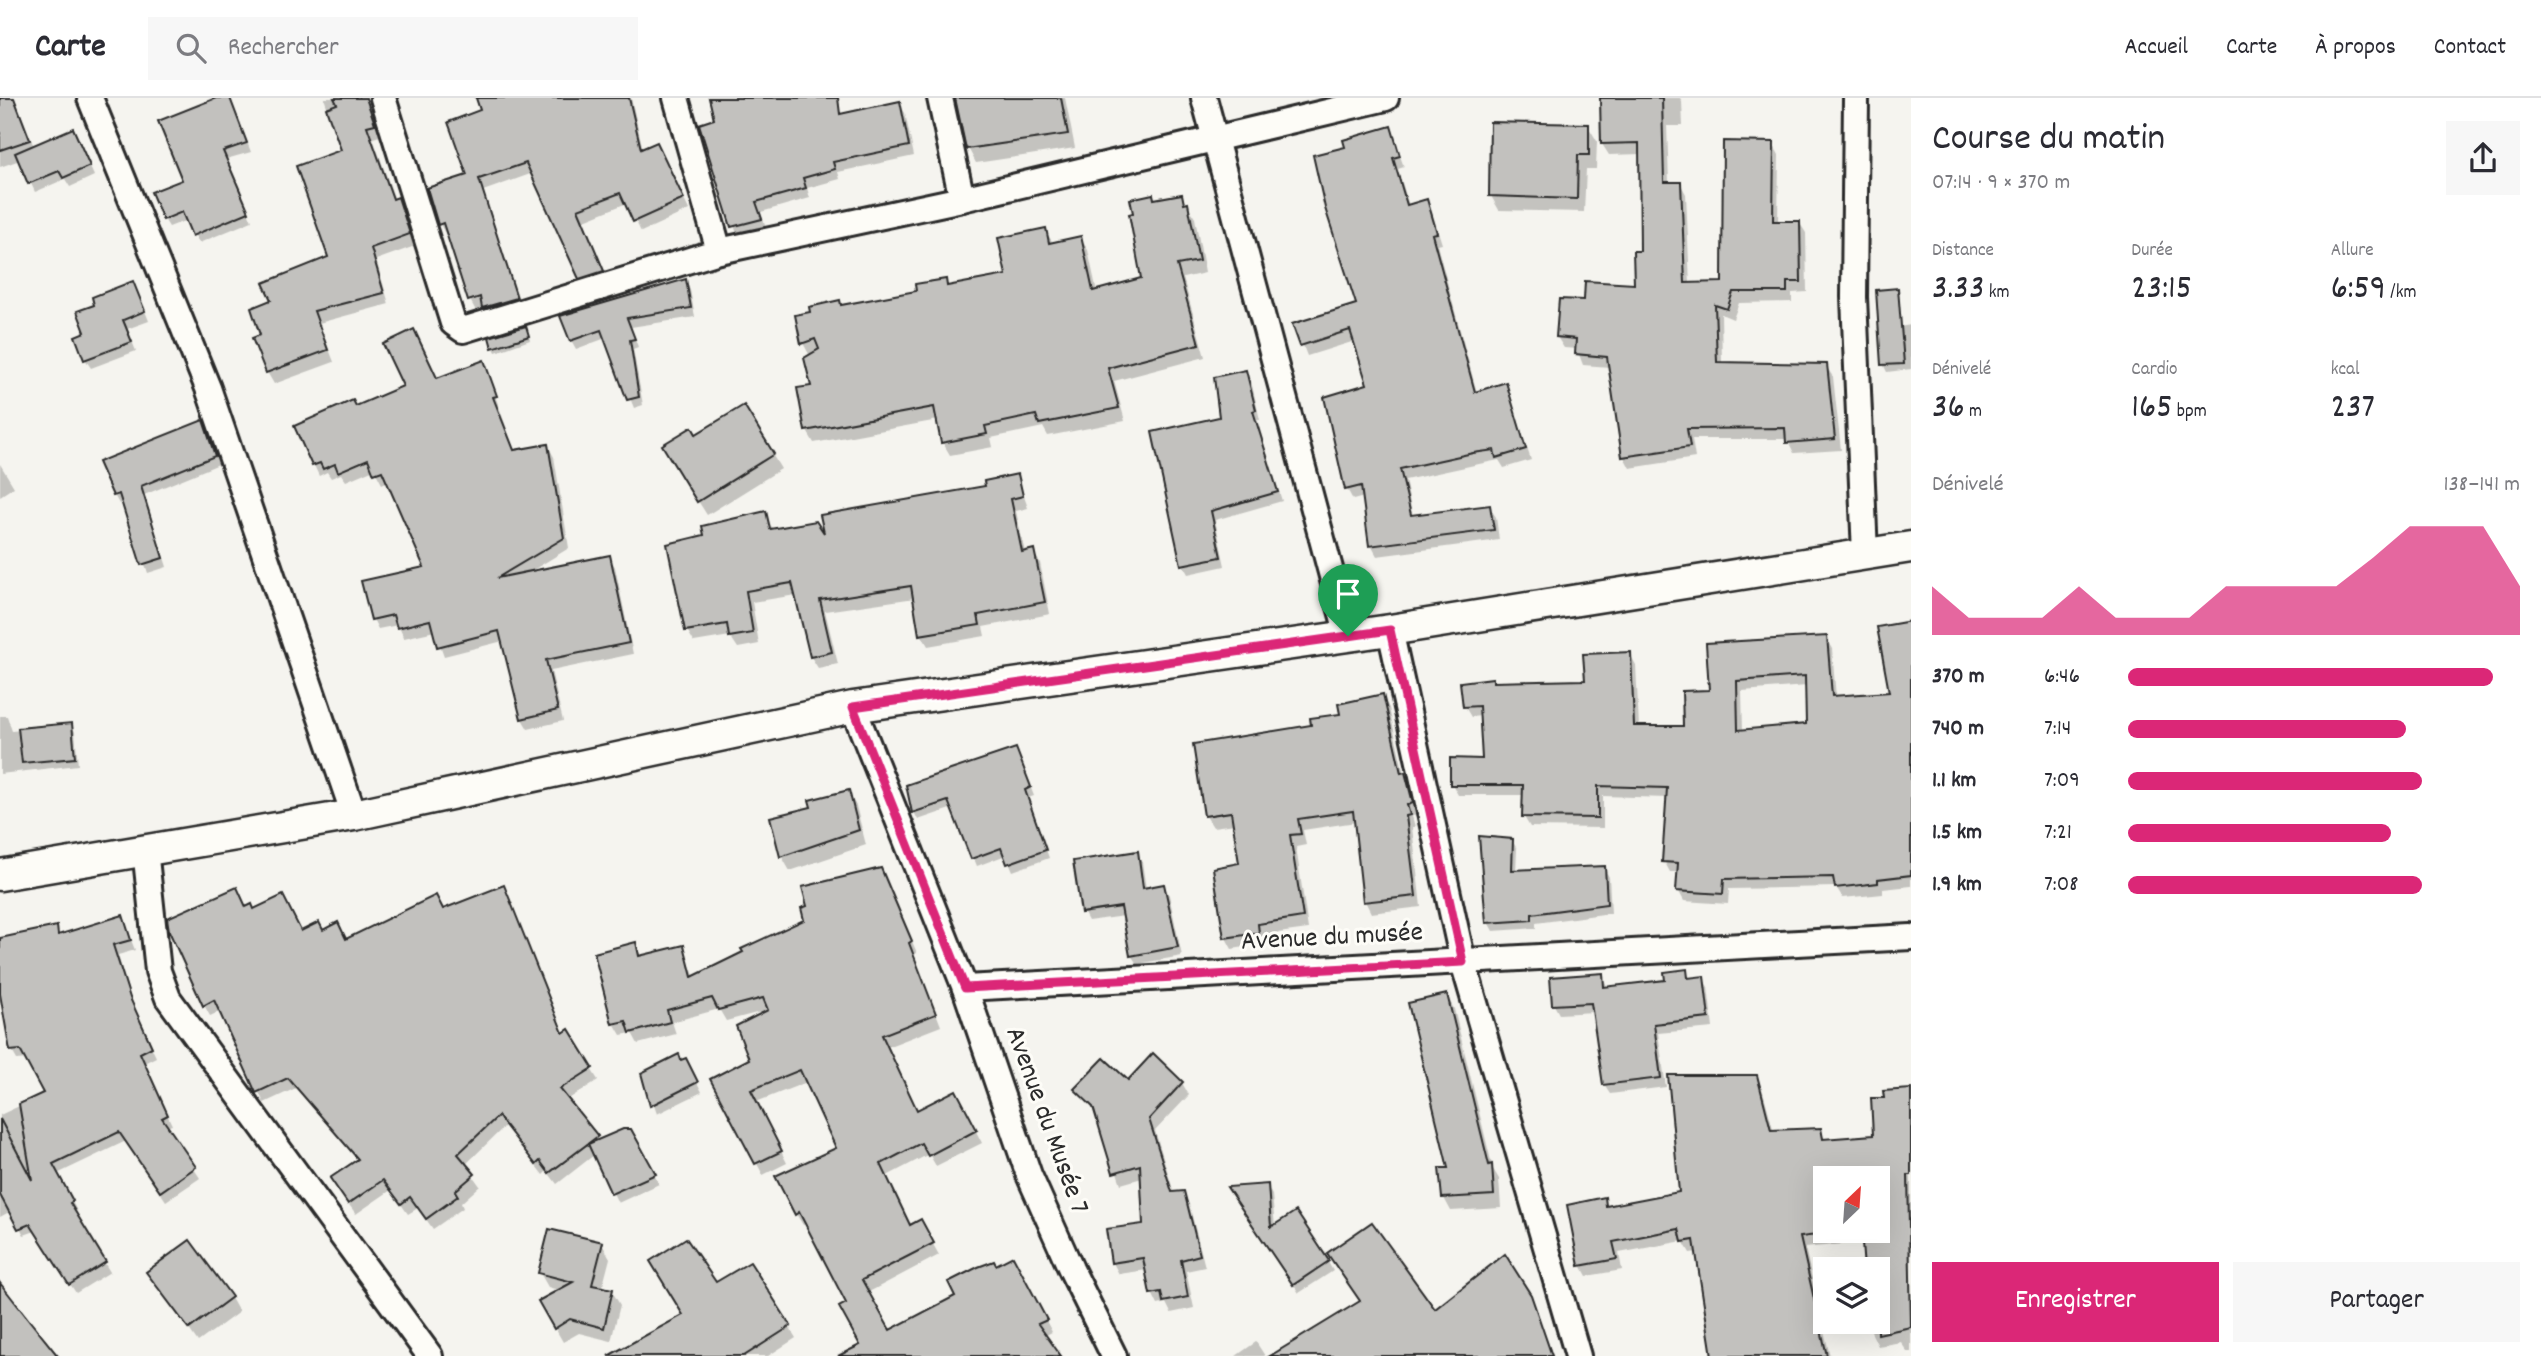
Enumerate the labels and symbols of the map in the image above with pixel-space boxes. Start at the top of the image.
pin [1318,564,1378,636]
street label: Avenue du musée [1240,914,1424,964]
street label: Avenue du Musée 7 [993,1022,1097,1220]
north arrow [1813,1166,1890,1242]

